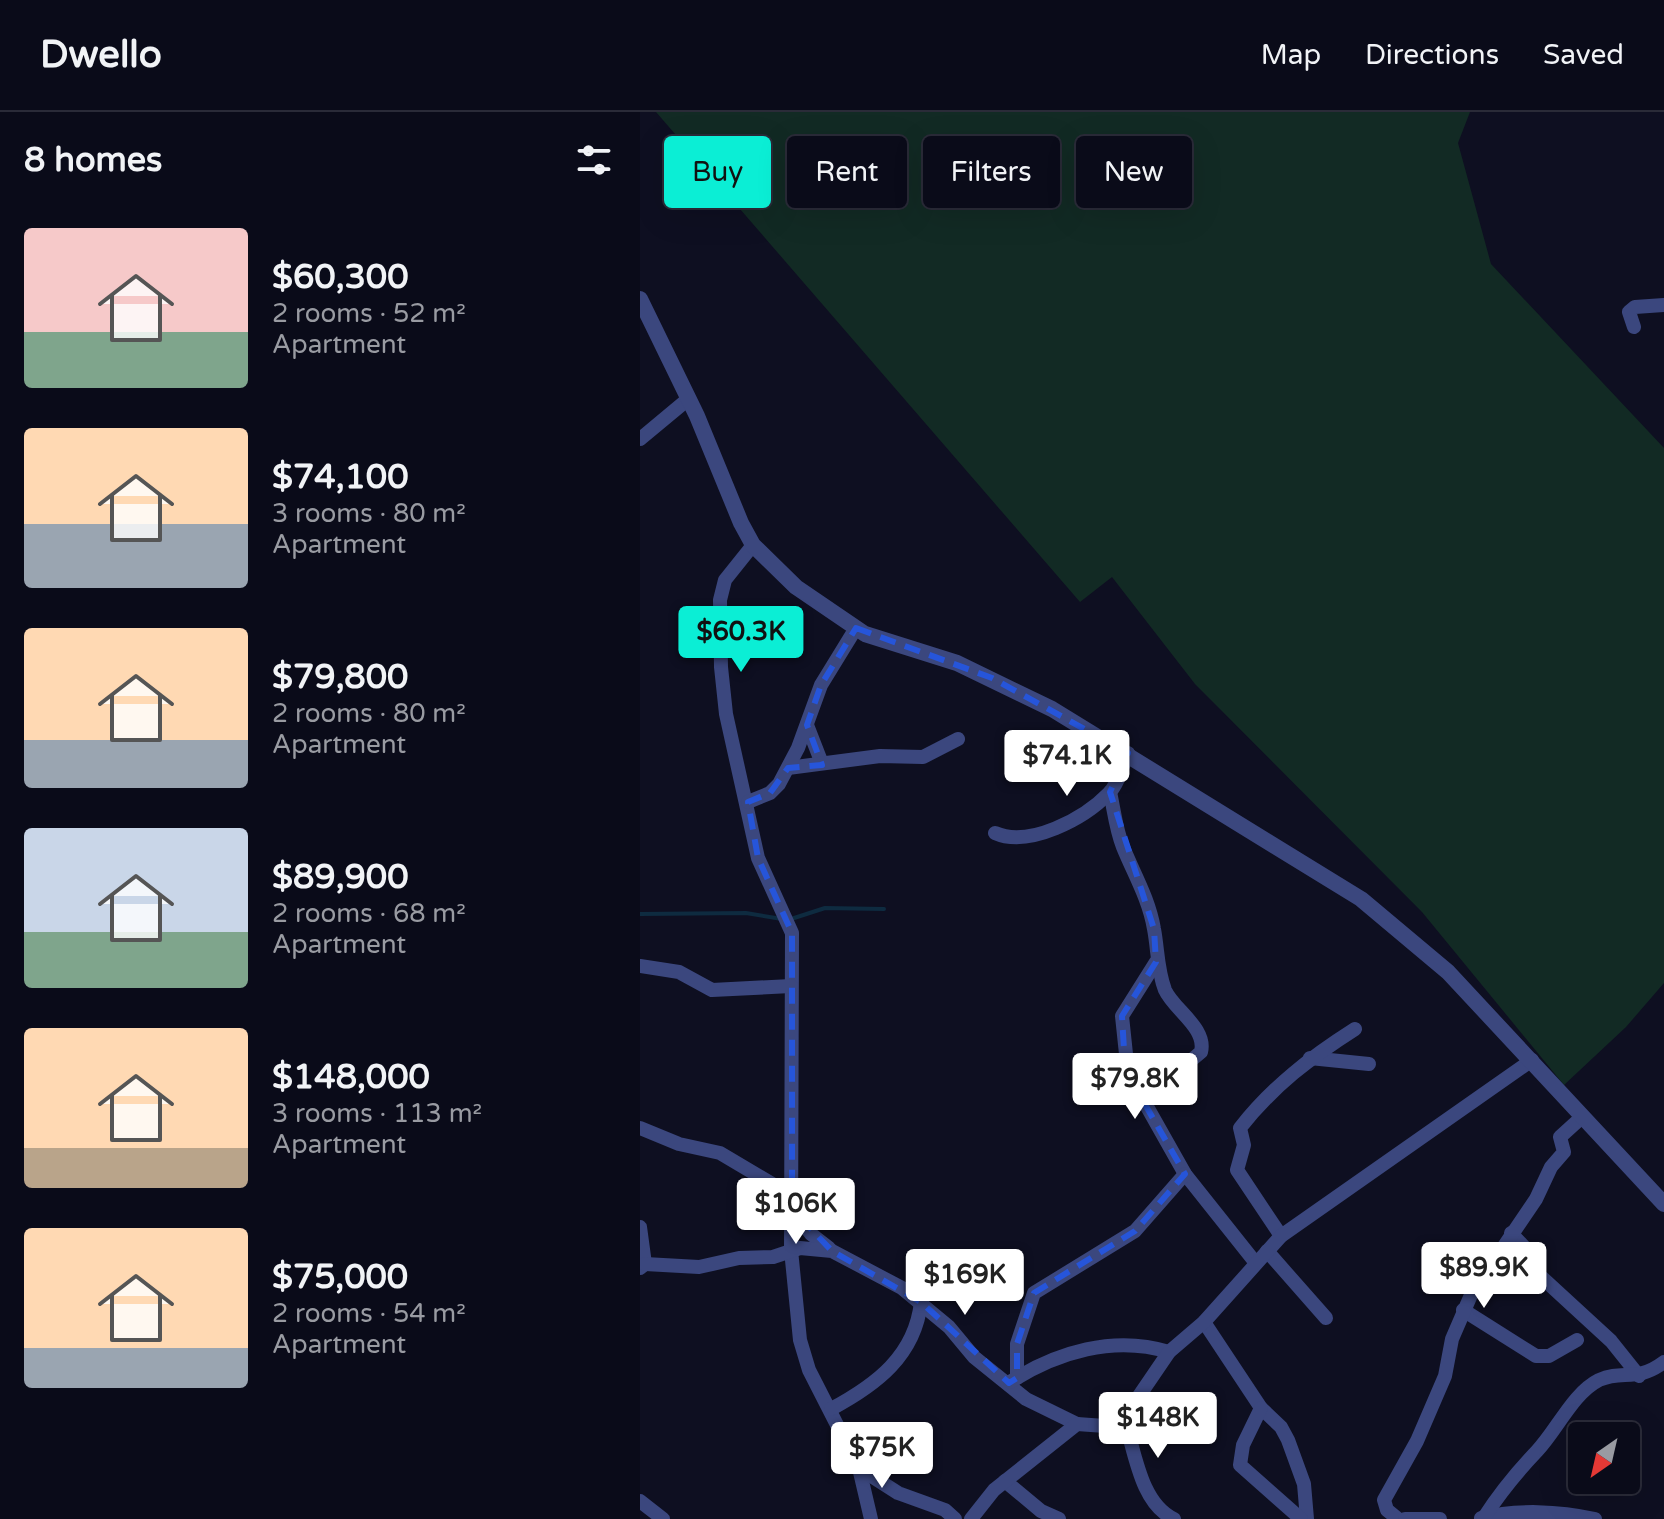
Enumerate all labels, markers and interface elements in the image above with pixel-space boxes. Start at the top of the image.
text: Dwello [40,32,162,78]
text: Map [1261,38,1321,72]
text: Directions [1365,38,1499,72]
text: Saved [1543,38,1624,72]
chip: Buy [664,136,771,208]
chip: Rent [787,136,907,208]
chip: Filters [923,136,1060,208]
chip: New [1076,136,1192,208]
icon: filters [572,138,616,182]
text: 8 homes [24,140,162,181]
text: $60,300 [272,257,409,298]
icon: home [88,260,184,356]
text: 2 rooms · 52 m² [272,298,466,329]
text: Apartment [272,329,406,360]
text: $74,100 [272,457,409,498]
icon: home [88,460,184,556]
text: 3 rooms · 80 m² [272,498,466,529]
text: Apartment [272,529,406,560]
pin: $60.3K [676,606,806,674]
text: $60.3K [696,616,786,647]
text: $79,800 [272,657,408,698]
icon: home [88,660,184,756]
text: 2 rooms · 80 m² [272,698,466,729]
text: Apartment [272,729,406,760]
pin: $74.1K [1002,730,1132,798]
text: $74.1K [1022,740,1112,771]
text: $89,900 [272,857,409,898]
icon: home [88,860,184,956]
text: 2 rooms · 68 m² [272,898,466,929]
text: Apartment [272,929,406,960]
pin: $79.8K [1070,1053,1200,1121]
text: $148,000 [272,1057,430,1098]
icon: home [88,1060,184,1156]
text: $79.8K [1090,1063,1180,1094]
text: 3 rooms · 113 m² [272,1098,482,1129]
text: Apartment [272,1129,406,1160]
pin: $106K [740,1178,852,1246]
text: $106K [755,1188,837,1219]
pin: $89.9K [1419,1242,1549,1310]
pin: $169K [909,1249,1021,1317]
text: $89.9K [1439,1252,1529,1283]
text: $75,000 [272,1257,408,1298]
text: $169K [924,1259,1006,1290]
icon: home [88,1260,184,1356]
text: 2 rooms · 54 m² [272,1298,466,1329]
text: Apartment [272,1329,406,1360]
pin: $148K [1102,1392,1214,1460]
text: $148K [1117,1402,1199,1433]
pin: $75K [835,1422,929,1490]
north arrow [1568,1422,1640,1494]
map controls [1568,1422,1640,1494]
text: $75K [849,1432,915,1463]

